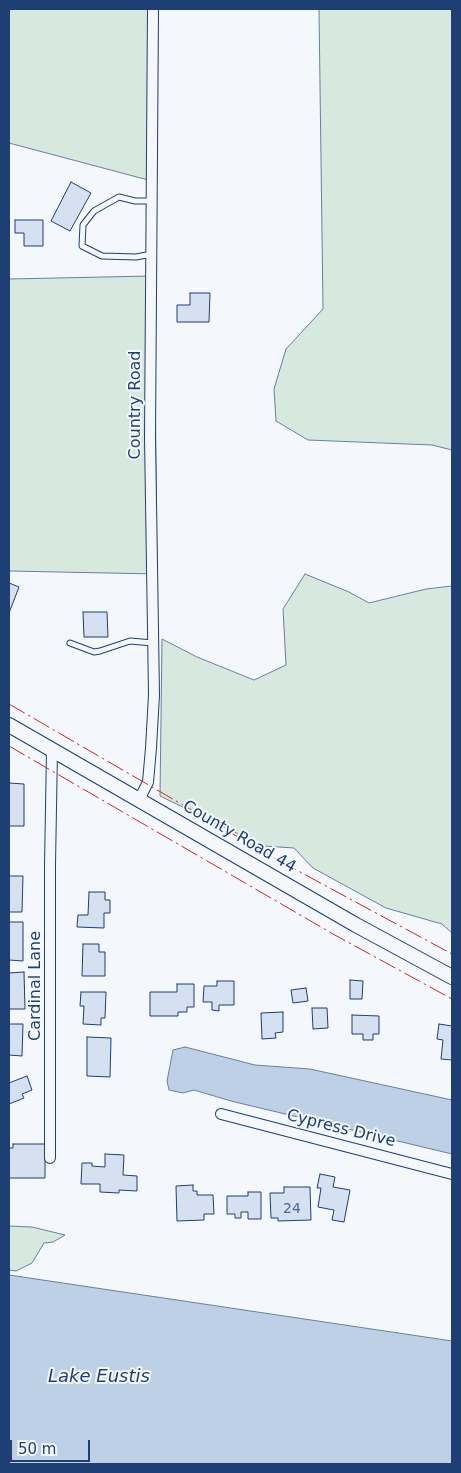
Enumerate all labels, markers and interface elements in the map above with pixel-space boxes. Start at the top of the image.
street label: Country Road [126,351,146,459]
street label: County Road 44 [179,797,299,877]
street label: Cardinal Lane [26,931,46,1041]
street label: Cypress Drive [285,1106,397,1152]
house number: 24 [283,1201,301,1217]
water label: Lake Eustis [48,1366,150,1388]
scale bar [12,1430,92,1462]
text: 50 m [18,1440,56,1458]

